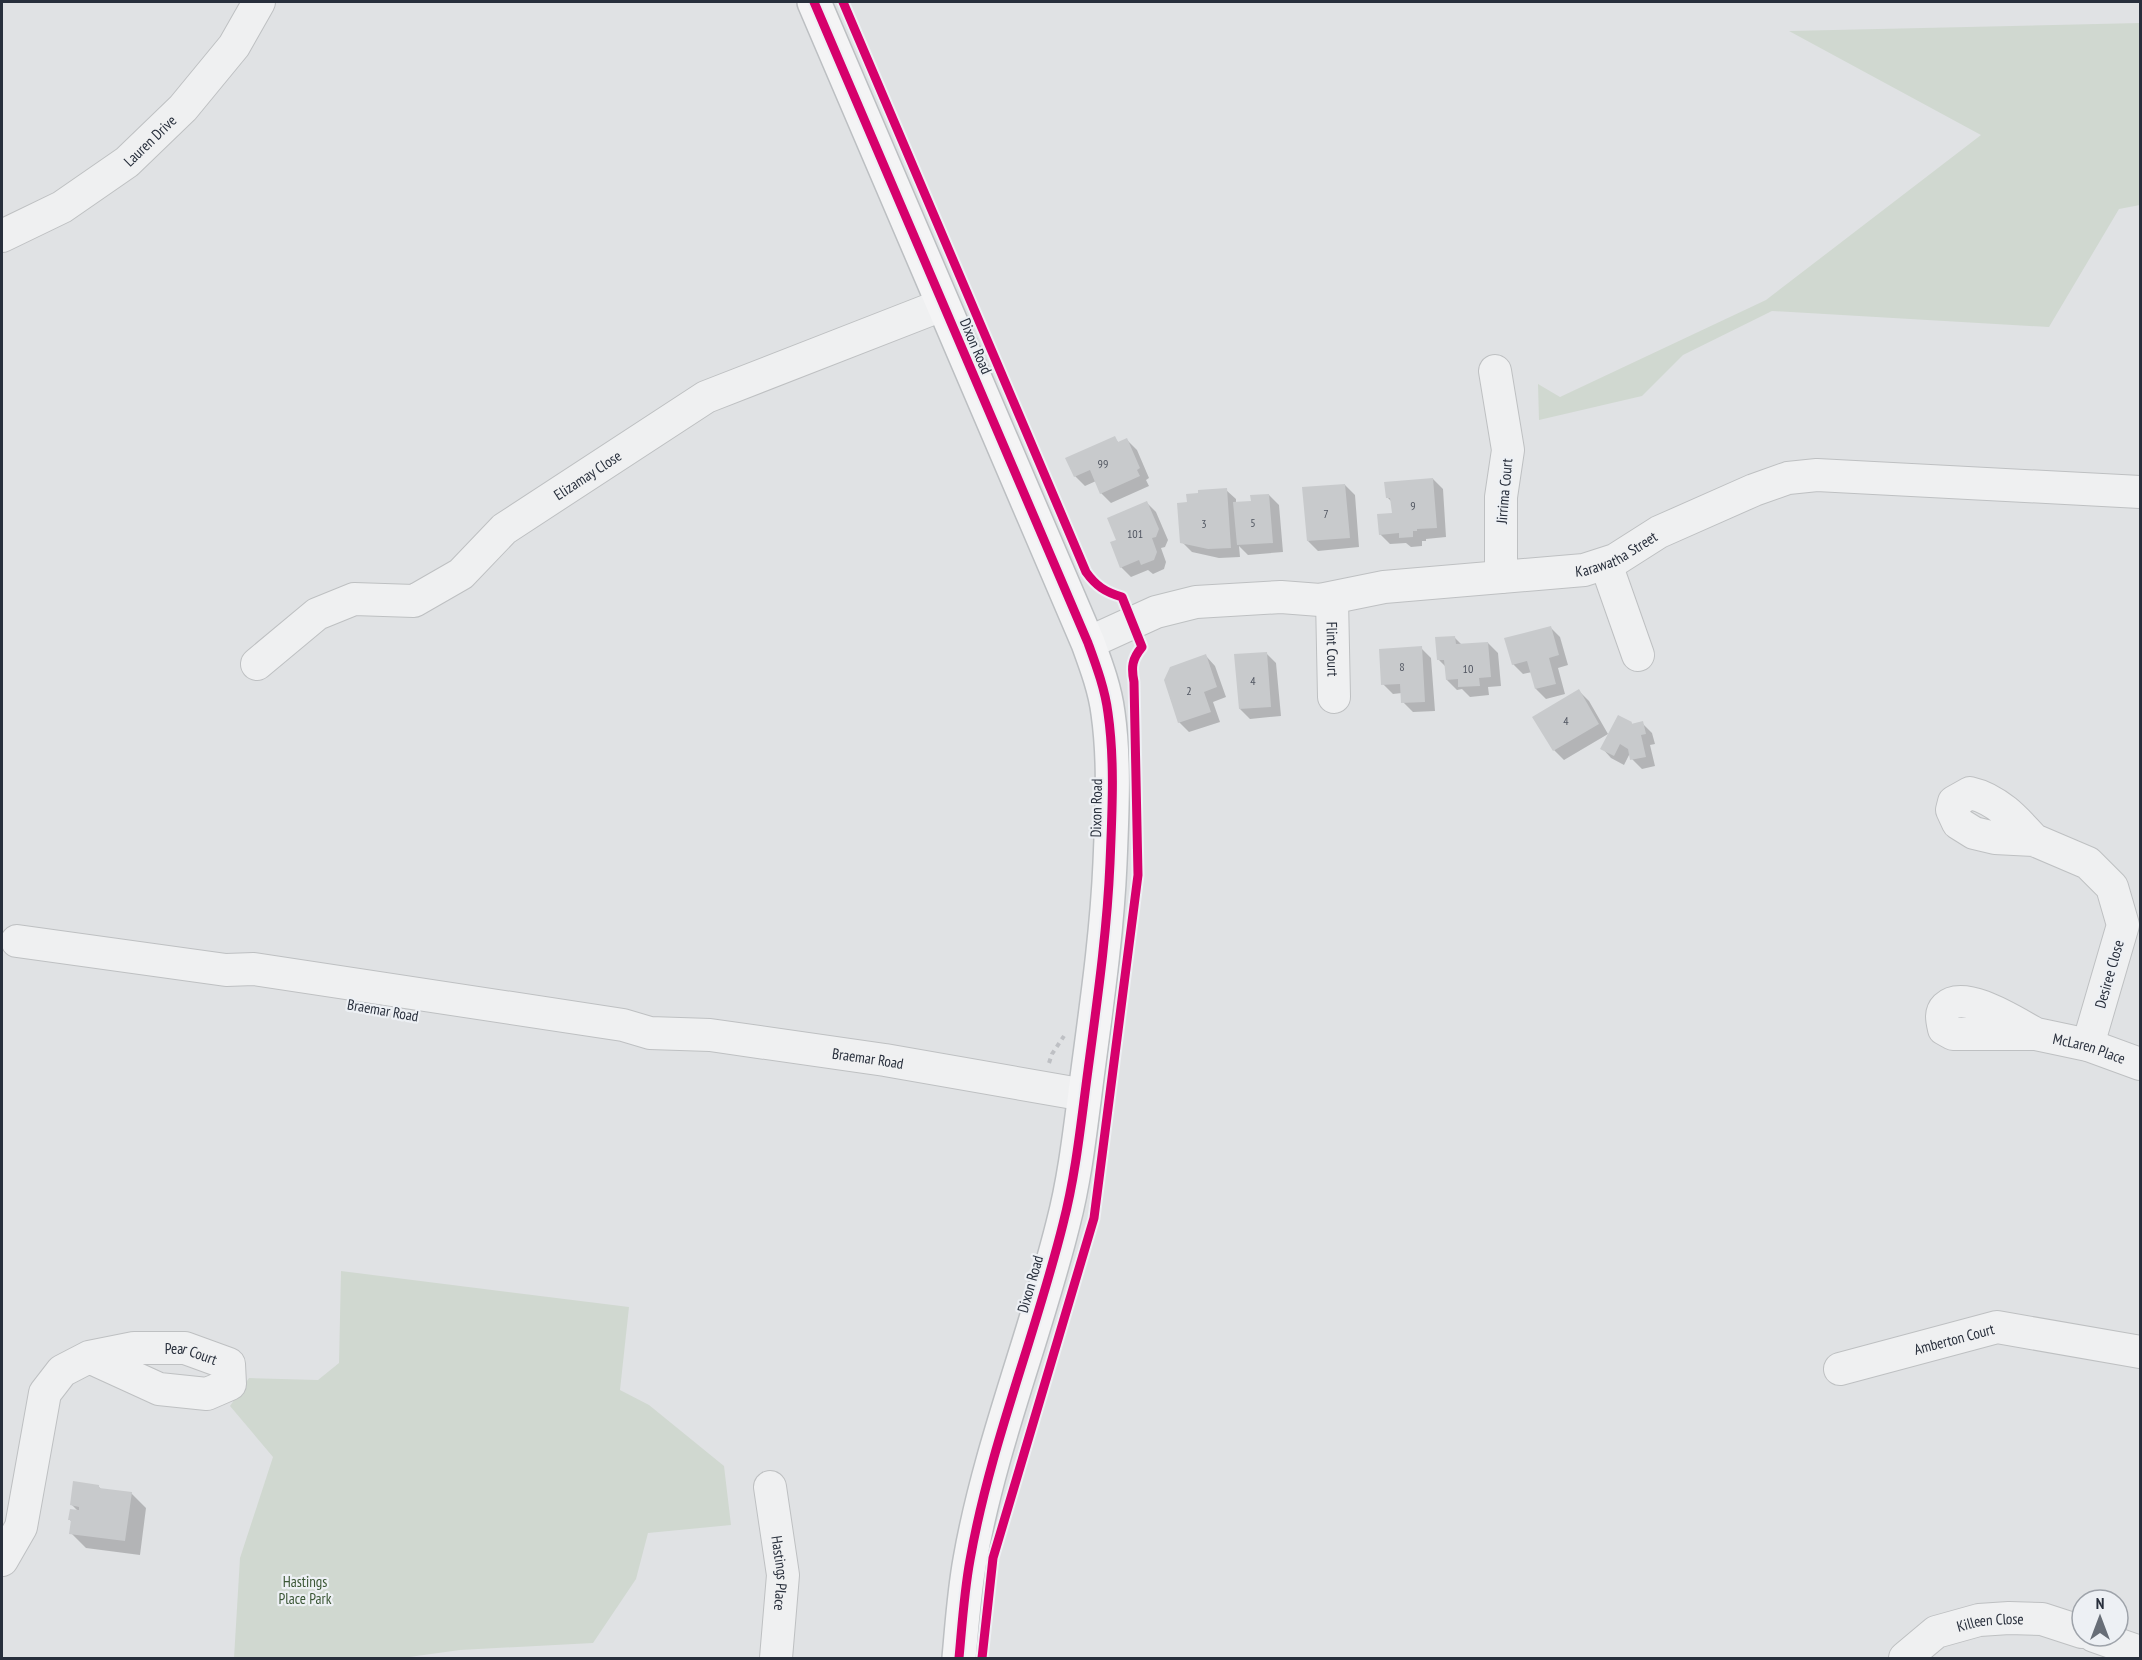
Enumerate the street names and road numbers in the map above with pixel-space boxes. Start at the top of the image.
street label: Lauren Drive [119,111,180,170]
street label: Dixon Road [956,315,996,377]
street label: Elizamay Close [550,446,625,504]
street label: Jirrima Court [1492,458,1516,525]
street label: Karawatha Street [1574,526,1660,580]
street label: Flint Court [1323,621,1343,677]
street label: Dixon Road [1086,778,1106,838]
street label: Desiree Close [2090,938,2128,1010]
street label: Braemar Road [346,994,420,1026]
street label: McLaren Place [2051,1028,2128,1067]
street label: Braemar Road [831,1043,905,1073]
street label: Dixon Road [1013,1253,1047,1315]
street label: Amberton Court [1912,1319,1996,1358]
street label: Pear Court [165,1338,220,1368]
street label: Hastings Place [768,1534,792,1611]
street label: Killeen Close [1954,1608,2024,1635]

